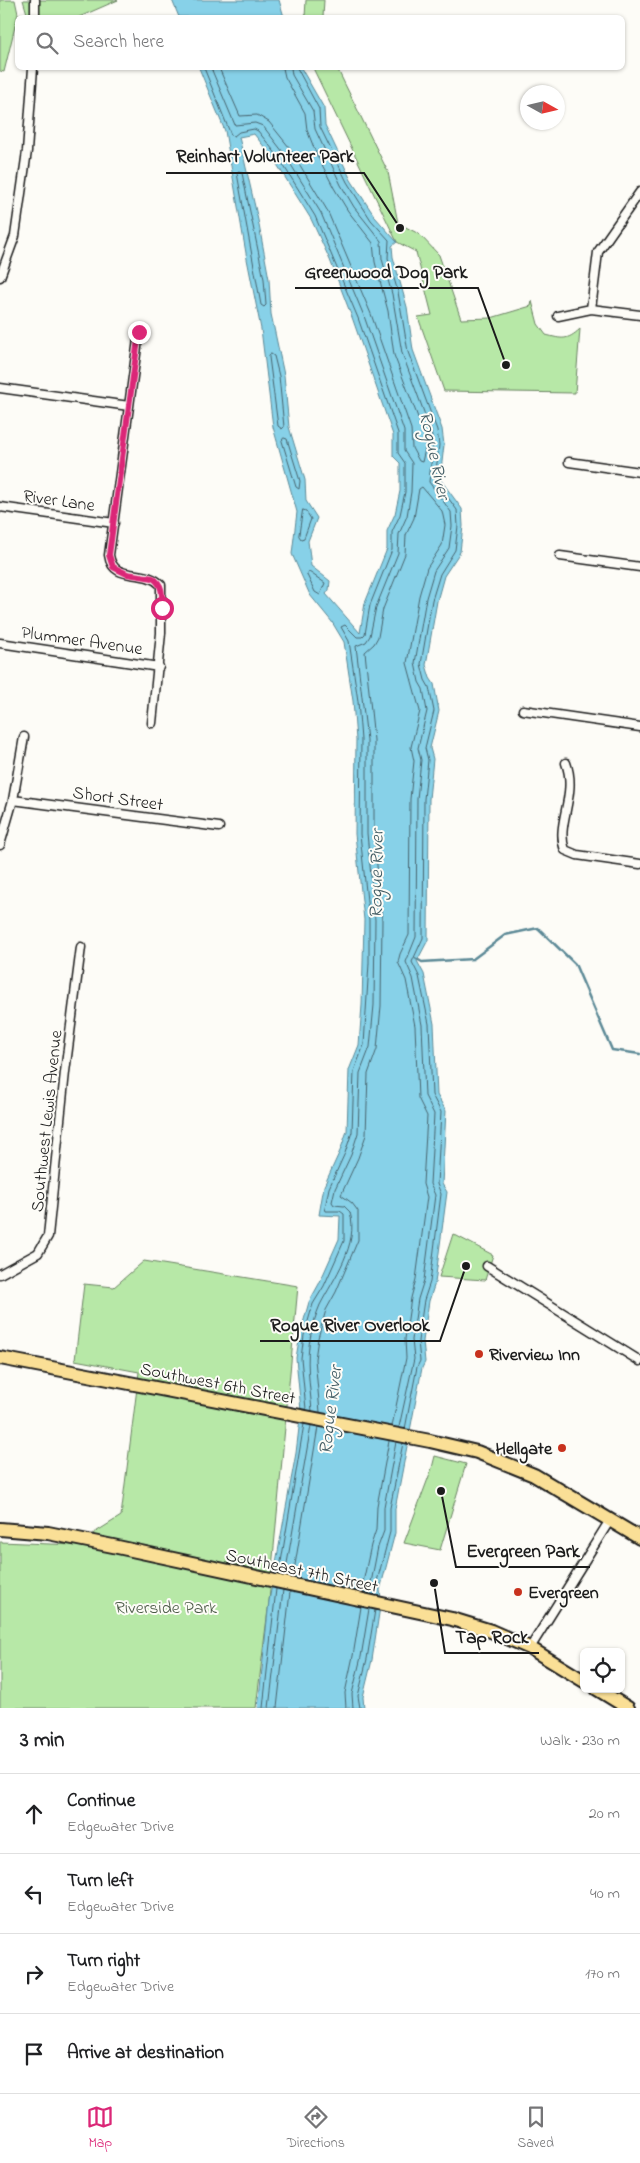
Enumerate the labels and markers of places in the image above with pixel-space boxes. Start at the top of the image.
callout: Reinhart Volunteer Park [166,139,364,173]
callout: Greenwood Dog Park [295,254,478,288]
callout: Rogue River Overlook [260,1307,440,1341]
place label: Riverview Inn [489,1343,580,1369]
marker: Riverview Inn [473,1348,485,1360]
place label: Hellgate [495,1437,553,1464]
marker: Hellgate [556,1442,568,1454]
callout: Evergreen Park [456,1533,590,1567]
place label: Evergreen [528,1581,599,1608]
marker: Evergreen [512,1586,524,1598]
callout: Tap Rock [445,1619,539,1653]

